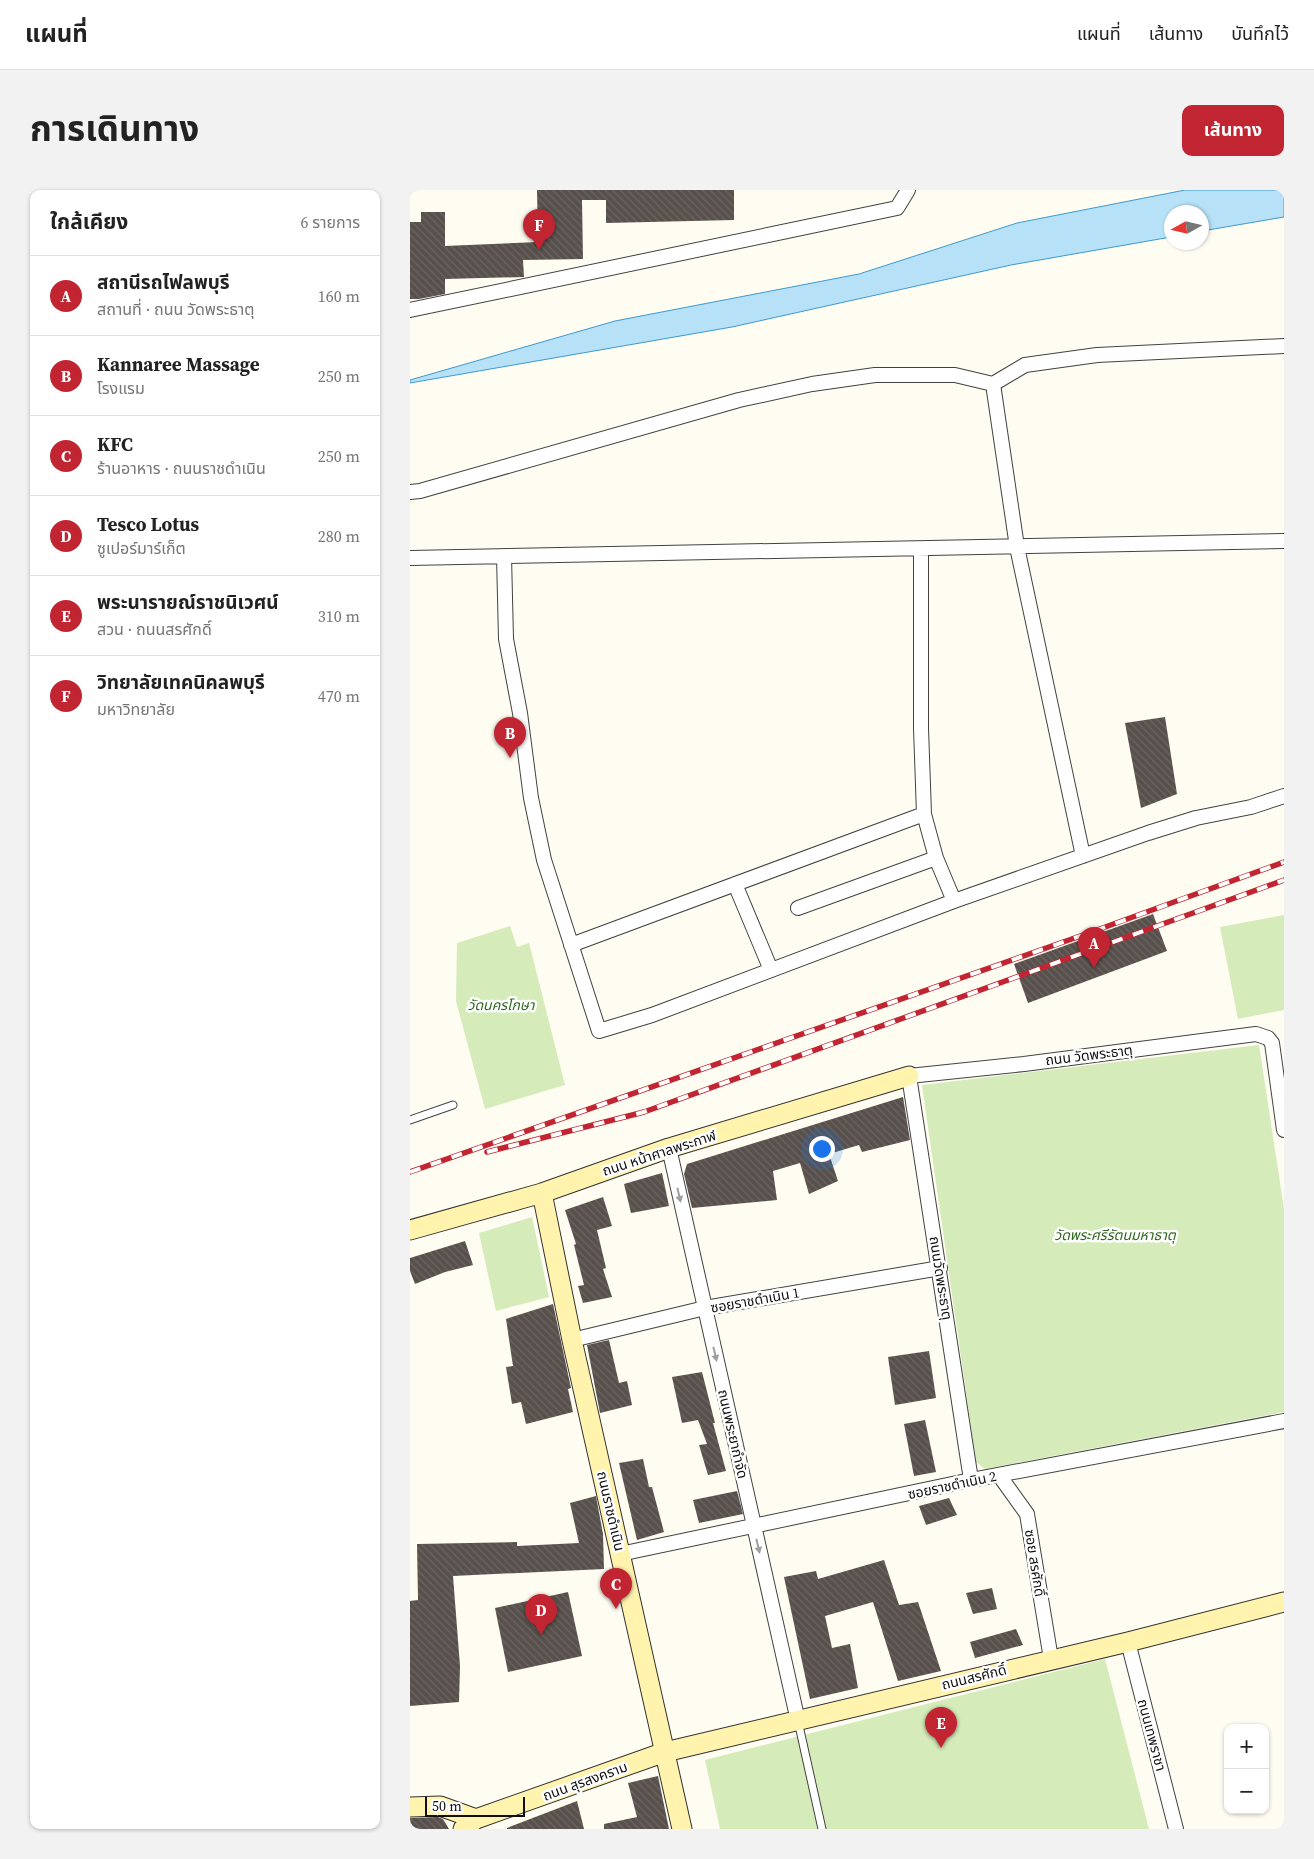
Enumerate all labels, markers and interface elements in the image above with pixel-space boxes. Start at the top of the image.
text: แผนที่ [25,17,88,50]
text: แผนที่ [1077,21,1121,46]
text: เส้นทาง [1149,21,1203,46]
text: บันทึกไว้ [1231,21,1289,46]
text: การเดินทาง [30,105,199,153]
button: เส้นทาง [1182,105,1284,156]
north arrow [1164,205,1209,250]
text: ใกล้เคียง [50,207,128,236]
pin: F [523,209,555,250]
text: 6 รายการ [301,211,360,233]
text: สถานีรถไฟลพบุรี [97,269,230,295]
text: A [61,285,71,307]
text: 160 m [318,285,360,307]
text: สถานที่ · ถนน วัดพระธาตุ [97,298,255,320]
text: Kannaree Massage [97,351,260,377]
text: B [61,365,71,387]
text: 250 m [318,365,360,387]
text: โรงแรม [97,377,145,399]
text: KFC [97,431,133,457]
text: C [61,445,71,467]
text: 250 m [318,445,360,467]
text: ร้านอาหาร · ถนนราชดำเนิน [97,457,266,479]
text: Tesco Lotus [97,511,199,537]
text: D [60,525,72,547]
text: 280 m [318,525,360,547]
text: ซูเปอร์มาร์เก็ต [97,537,186,559]
text: พระนารายณ์ราชนิเวศน์ [97,589,278,615]
text: E [61,605,71,627]
text: 310 m [318,605,360,627]
text: สวน · ถนนสรศักดิ์ [97,618,212,640]
text: วิทยาลัยเทคนิคลพบุรี [97,669,265,695]
text: F [61,685,71,707]
text: 470 m [318,685,360,707]
text: มหาวิทยาลัย [97,698,175,720]
pin: B [494,717,526,758]
pin: A [1078,927,1110,968]
park label: วัดนครโกษา [468,995,536,1015]
street label: ถนน วัดพระธาตุ [1044,1040,1134,1070]
street label: ถนน หน้าศาลพระกาฬ [600,1125,719,1181]
your location [809,1136,835,1162]
one-way arrow [676,1188,684,1204]
park label: วัดพระศรีรัตนมหาธาตุ [1054,1225,1177,1245]
street label: ถนนวัดพระธาตุ [925,1235,957,1321]
street label: ซอยราชดำเนิน 1 [709,1282,801,1318]
one-way arrow [711,1346,719,1361]
street label: ถนนพระยากำจัด [713,1387,753,1481]
street label: ซอยราชดำเนิน 2 [906,1466,998,1504]
street label: ถนนราชดำเนิน [592,1469,630,1553]
street label: ซอย สรศักดิ์ [1020,1528,1050,1598]
one-way arrow [755,1539,763,1555]
pin: C [600,1568,632,1609]
pin: D [525,1594,557,1635]
street label: ถนนสรศักดิ์ [939,1659,1009,1695]
street label: ถนนเทพราชา [1133,1697,1171,1773]
pin: E [925,1707,957,1748]
map controls [1224,1724,1269,1814]
button: + [1224,1724,1269,1769]
street label: ถนน สุรสงคราม [540,1756,630,1806]
button: − [1224,1769,1269,1814]
scale bar [425,1794,525,1817]
text: 50 m [432,1796,462,1816]

